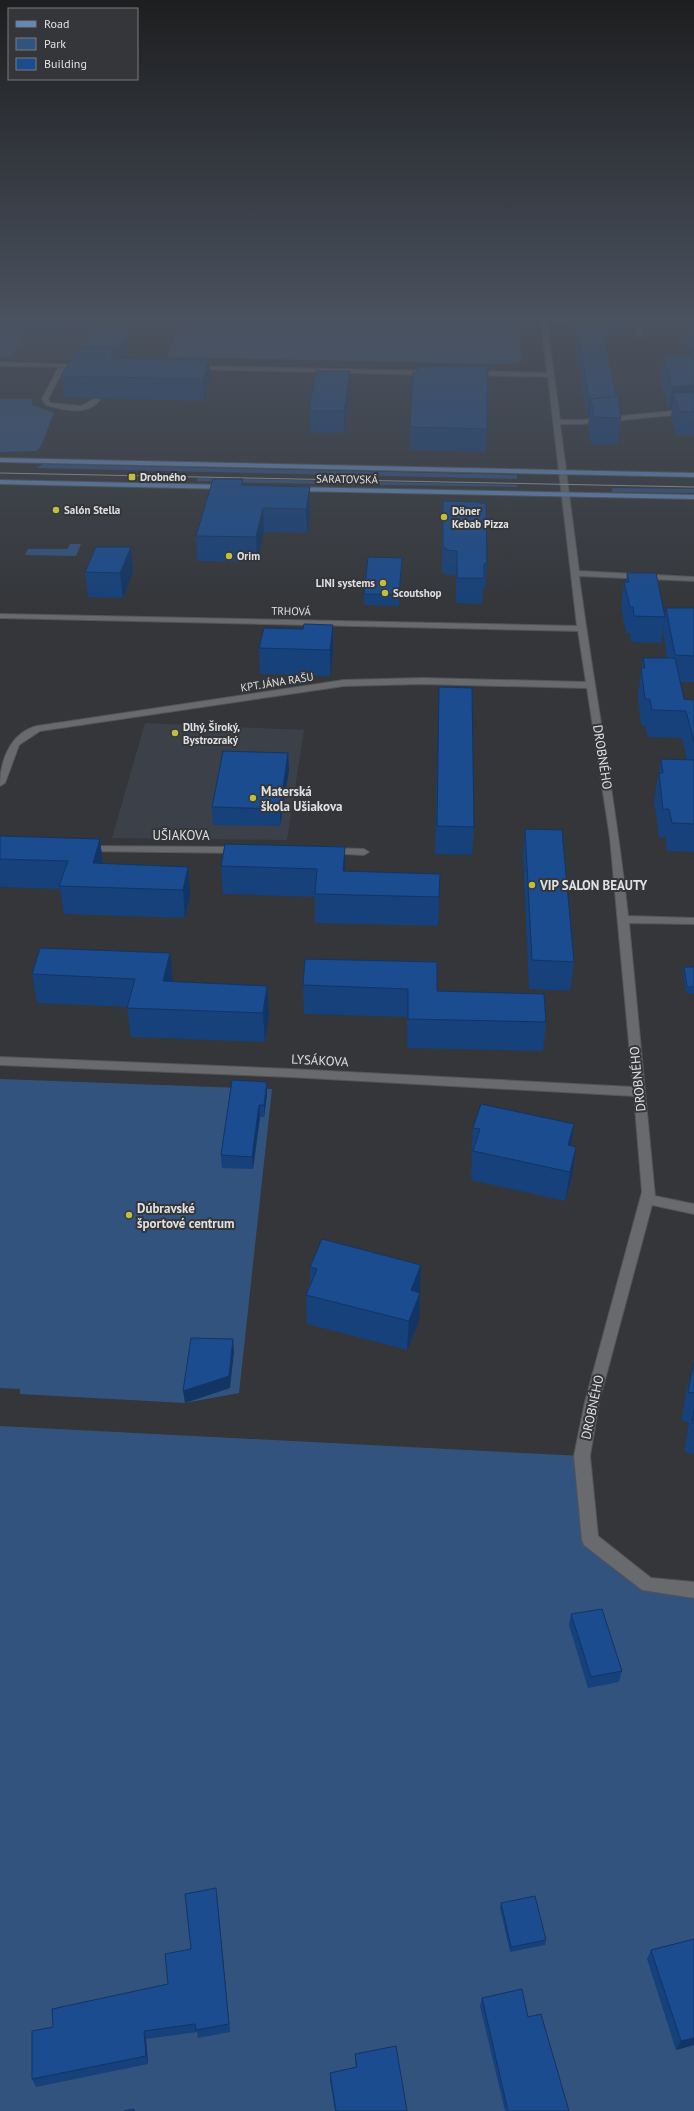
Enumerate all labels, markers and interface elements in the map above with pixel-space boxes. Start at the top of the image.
legend [8,8,138,80]
text: Road [44,16,69,31]
text: Park [44,36,66,51]
text: Building [44,56,87,71]
place label: Drobného [140,470,186,484]
street label: SARATOVSKÁ [316,471,379,487]
marker: Drobného [127,472,137,482]
place label: Salón Stella [64,503,120,517]
place label: Döner Kebab Pizza [452,504,509,531]
marker: Salón Stella [51,505,61,515]
marker: Döner Kebab Pizza [439,512,449,522]
place label: Orim [237,549,260,563]
marker: Orim [224,551,234,561]
place label: LINI systems [316,576,375,590]
marker: LINI systems [378,578,388,588]
place label: Scoutshop [393,586,442,600]
marker: Scoutshop [380,588,390,598]
street label: TRHOVÁ [271,604,311,618]
street label: KPT. JÁNA RAŠU [239,669,315,695]
place label: Dlhý, Široký, Bystrozraký [183,720,240,747]
street label: DROBNÉHO [589,723,616,791]
marker: Dlhý, Široký, Bystrozraký [170,728,180,738]
place label: Materská škola Ušiakova [261,783,343,815]
marker: Materská škola Ušiakova [248,793,258,803]
street label: UŠIAKOVA [152,827,210,844]
place label: VIP SALON BEAUTY [539,877,647,894]
marker: VIP SALON BEAUTY [527,880,537,890]
street label: DROBNÉHO [626,1045,649,1112]
street label: LYSÁKOVA [291,1051,349,1071]
place label: Dúbravské športové centrum [137,1200,234,1232]
marker: Dúbravské športové centrum [124,1210,134,1220]
street label: DROBNÉHO [577,1373,608,1441]

